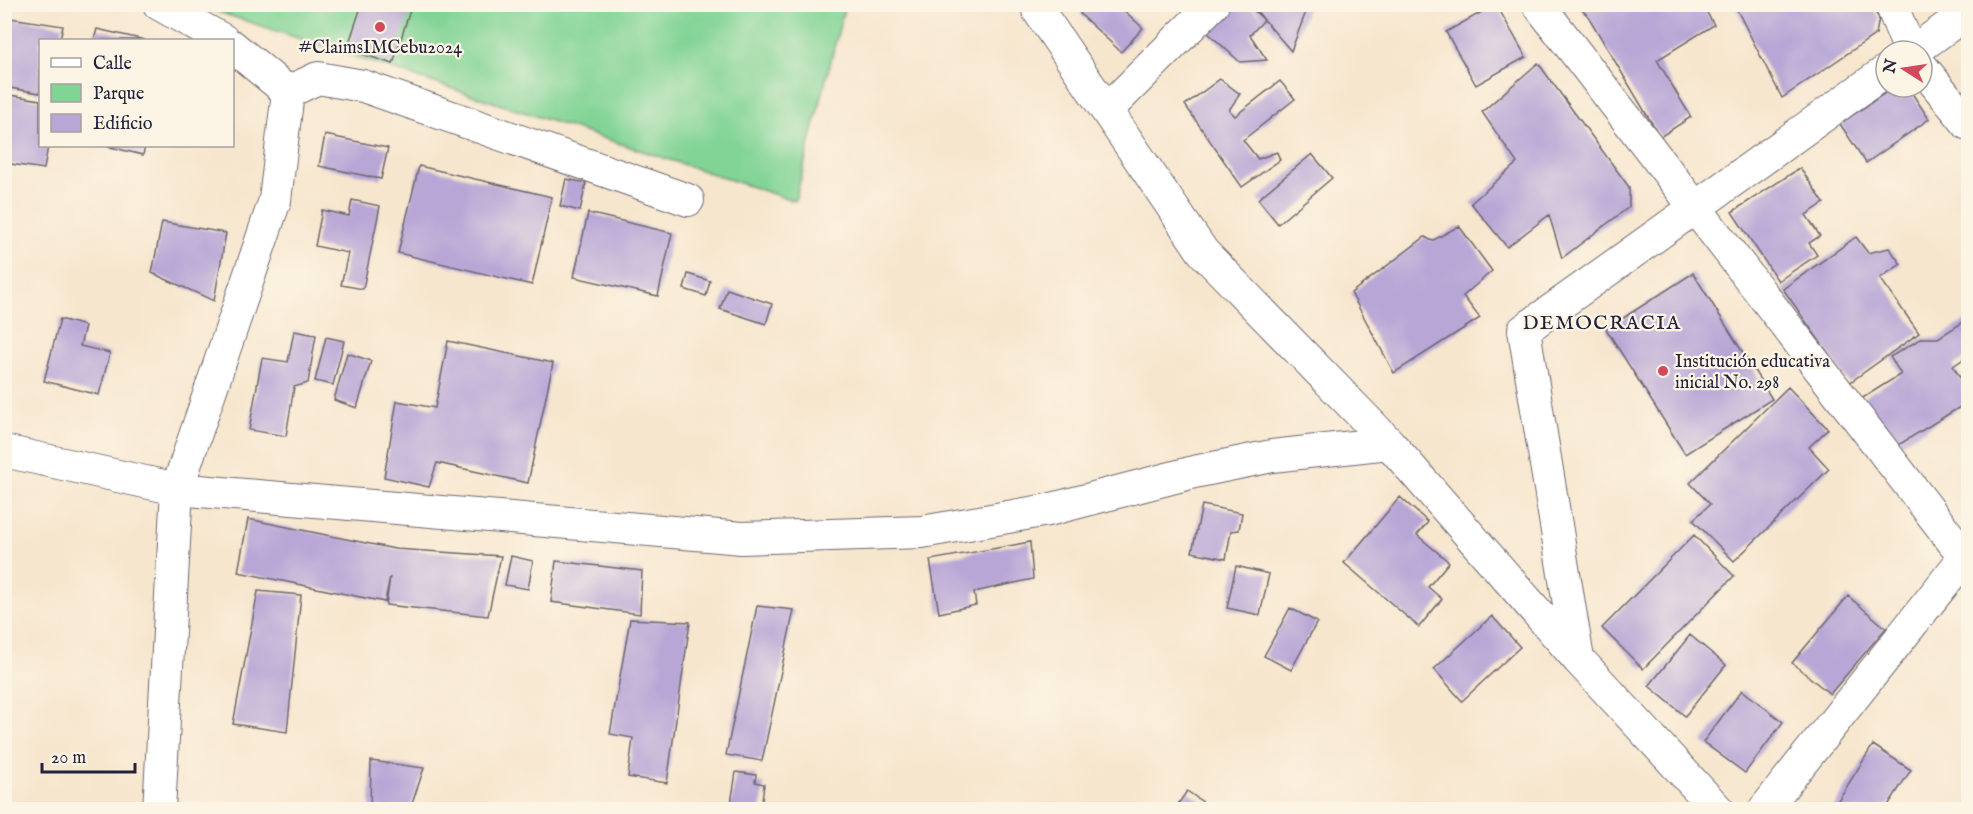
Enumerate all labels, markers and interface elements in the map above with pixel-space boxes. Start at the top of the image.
marker: #ClaimsIMCebu2024 [373,20,387,34]
place label: #ClaimsIMCebu2024 [298,37,462,60]
legend [39,39,234,147]
north arrow [1874,39,1934,99]
text: Calle [93,53,132,76]
text: N [1880,57,1903,76]
text: Parque [93,83,144,106]
text: Edificio [93,113,153,136]
district label: DEMOCRACIA [1523,311,1681,336]
place label: Institución educativa inicial No. 298 [1675,351,1830,395]
marker: Institución educativa inicial No. 298 [1656,364,1670,378]
scale bar [42,736,135,774]
text: 20 m [51,747,86,770]

